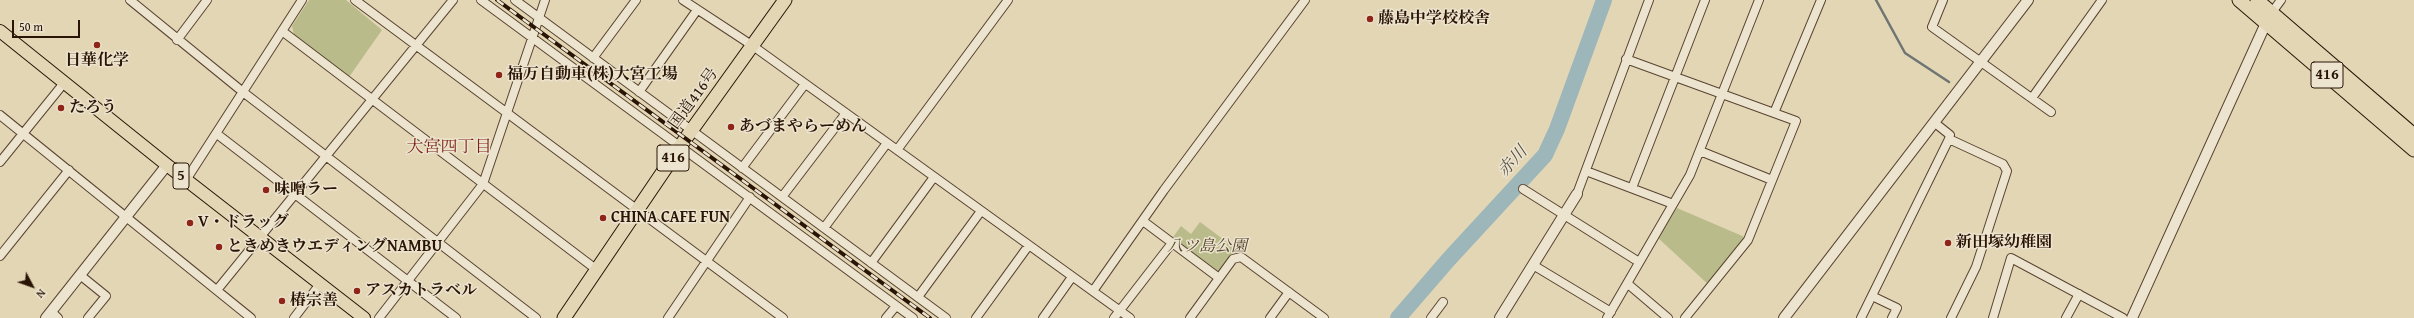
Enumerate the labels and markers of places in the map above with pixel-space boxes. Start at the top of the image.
place label: 藤島中学校校舎 [1378,9,1490,29]
marker: 藤島中学校校舎 [1365,14,1375,24]
marker: 日華化学 [92,40,102,50]
place label: 日華化学 [65,51,129,71]
place label: 福万自動車(株)大宮工場 [507,65,678,85]
marker: 福万自動車(株)大宮工場 [494,70,504,80]
place label: たろう [69,98,117,118]
marker: たろう [56,103,66,113]
place label: あづまやらーめん [739,117,867,137]
marker: あづまやらーめん [726,122,736,132]
place label: 味噌ラー [274,180,338,200]
marker: 味噌ラー [261,185,271,195]
place label: CHINA CAFE FUN [611,208,730,228]
place label: V・ドラッグ [198,213,289,233]
marker: CHINA CAFE FUN [598,213,608,223]
marker: V・ドラッグ [185,218,195,228]
place label: 新田塚幼稚園 [1956,233,2052,253]
place label: ときめきウエディングNAMBU [227,237,442,257]
marker: 新田塚幼稚園 [1943,238,1953,248]
marker: ときめきウエディングNAMBU [214,242,224,252]
place label: アスカトラベル [365,281,477,301]
marker: アスカトラベル [352,286,362,296]
place label: 椿宗善 [290,291,338,311]
marker: 椿宗善 [277,296,287,306]

